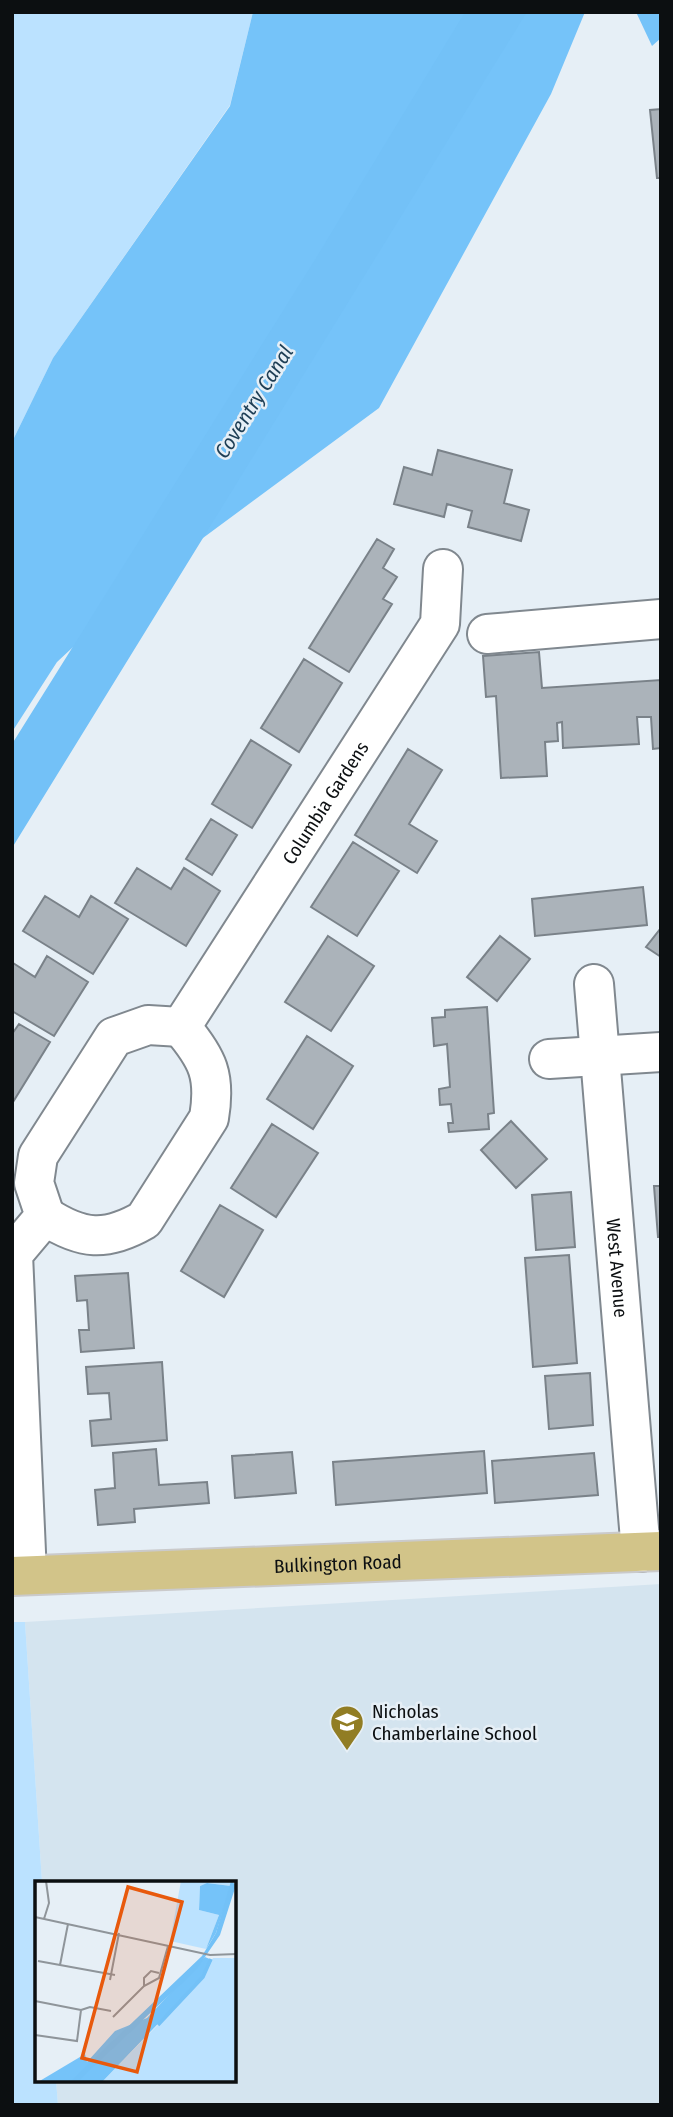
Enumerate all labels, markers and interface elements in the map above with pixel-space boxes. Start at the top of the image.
water label: Coventry Canal [209,341,299,463]
street label: Columbia Gardens [277,737,373,868]
street label: West Avenue [602,1218,633,1318]
street label: Bulkington Road [273,1550,402,1577]
place label: Nicholas Chamberlaine School [372,1700,537,1745]
school or university icon: Nicholas Chamberlaine School [328,1703,366,1752]
inset map [35,1881,236,2082]

